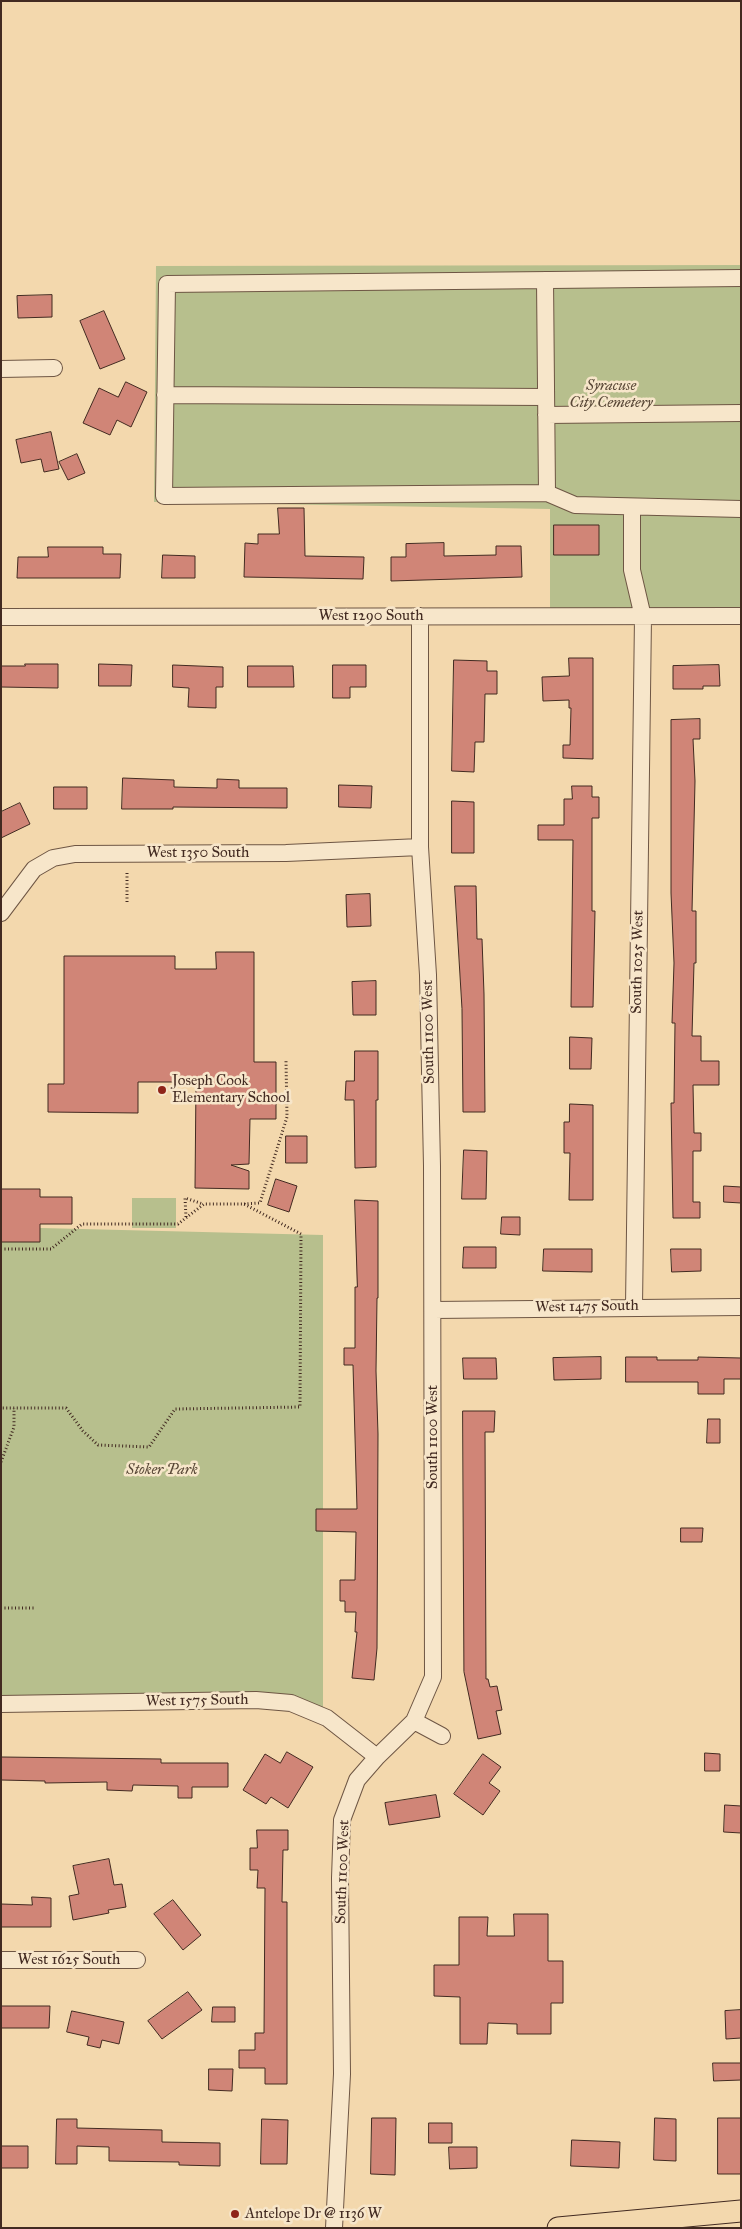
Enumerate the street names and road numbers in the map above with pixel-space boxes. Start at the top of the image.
street label: West 1290 South [318,607,424,625]
street label: West 1350 South [147,844,249,862]
street label: South 1025 West [628,910,648,1014]
street label: South 1100 West [419,980,439,1084]
street label: West 1475 South [535,1297,639,1317]
street label: South 1100 West [424,1385,442,1489]
street label: West 1575 South [145,1691,249,1711]
street label: South 1100 West [332,1820,354,1924]
street label: West 1625 South [18,1951,120,1969]

